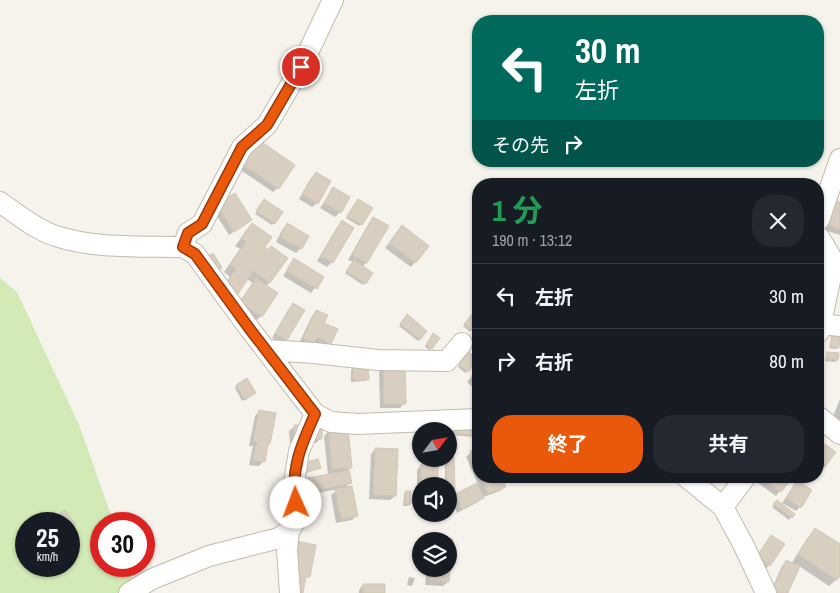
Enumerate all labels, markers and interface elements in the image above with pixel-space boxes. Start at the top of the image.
text: 30 m [575,27,640,74]
icon: left [492,35,557,100]
pin [280,46,322,88]
icon: arrive [287,53,315,81]
text: 左折 [575,75,619,105]
icon: right [559,130,587,158]
text: その先 [492,132,549,158]
text: 1 分 [492,190,543,230]
button: close [752,195,804,247]
text: 190 m · 13:12 [492,229,572,251]
icon: left [492,282,520,310]
text: 30 m [769,283,804,309]
text: 左折 [535,284,573,310]
icon: right [492,347,520,375]
text: 80 m [769,348,804,374]
text: 右折 [535,349,573,375]
button: 終了 [492,415,643,473]
button: 共有 [653,415,804,473]
north arrow [412,422,458,468]
map controls [412,422,457,577]
position arrow [269,476,321,528]
button: sound [412,477,457,522]
speed limit sign: 30 [90,512,155,577]
text: 25 [36,521,59,555]
button: layers [412,532,457,577]
text: km/h [37,549,58,565]

